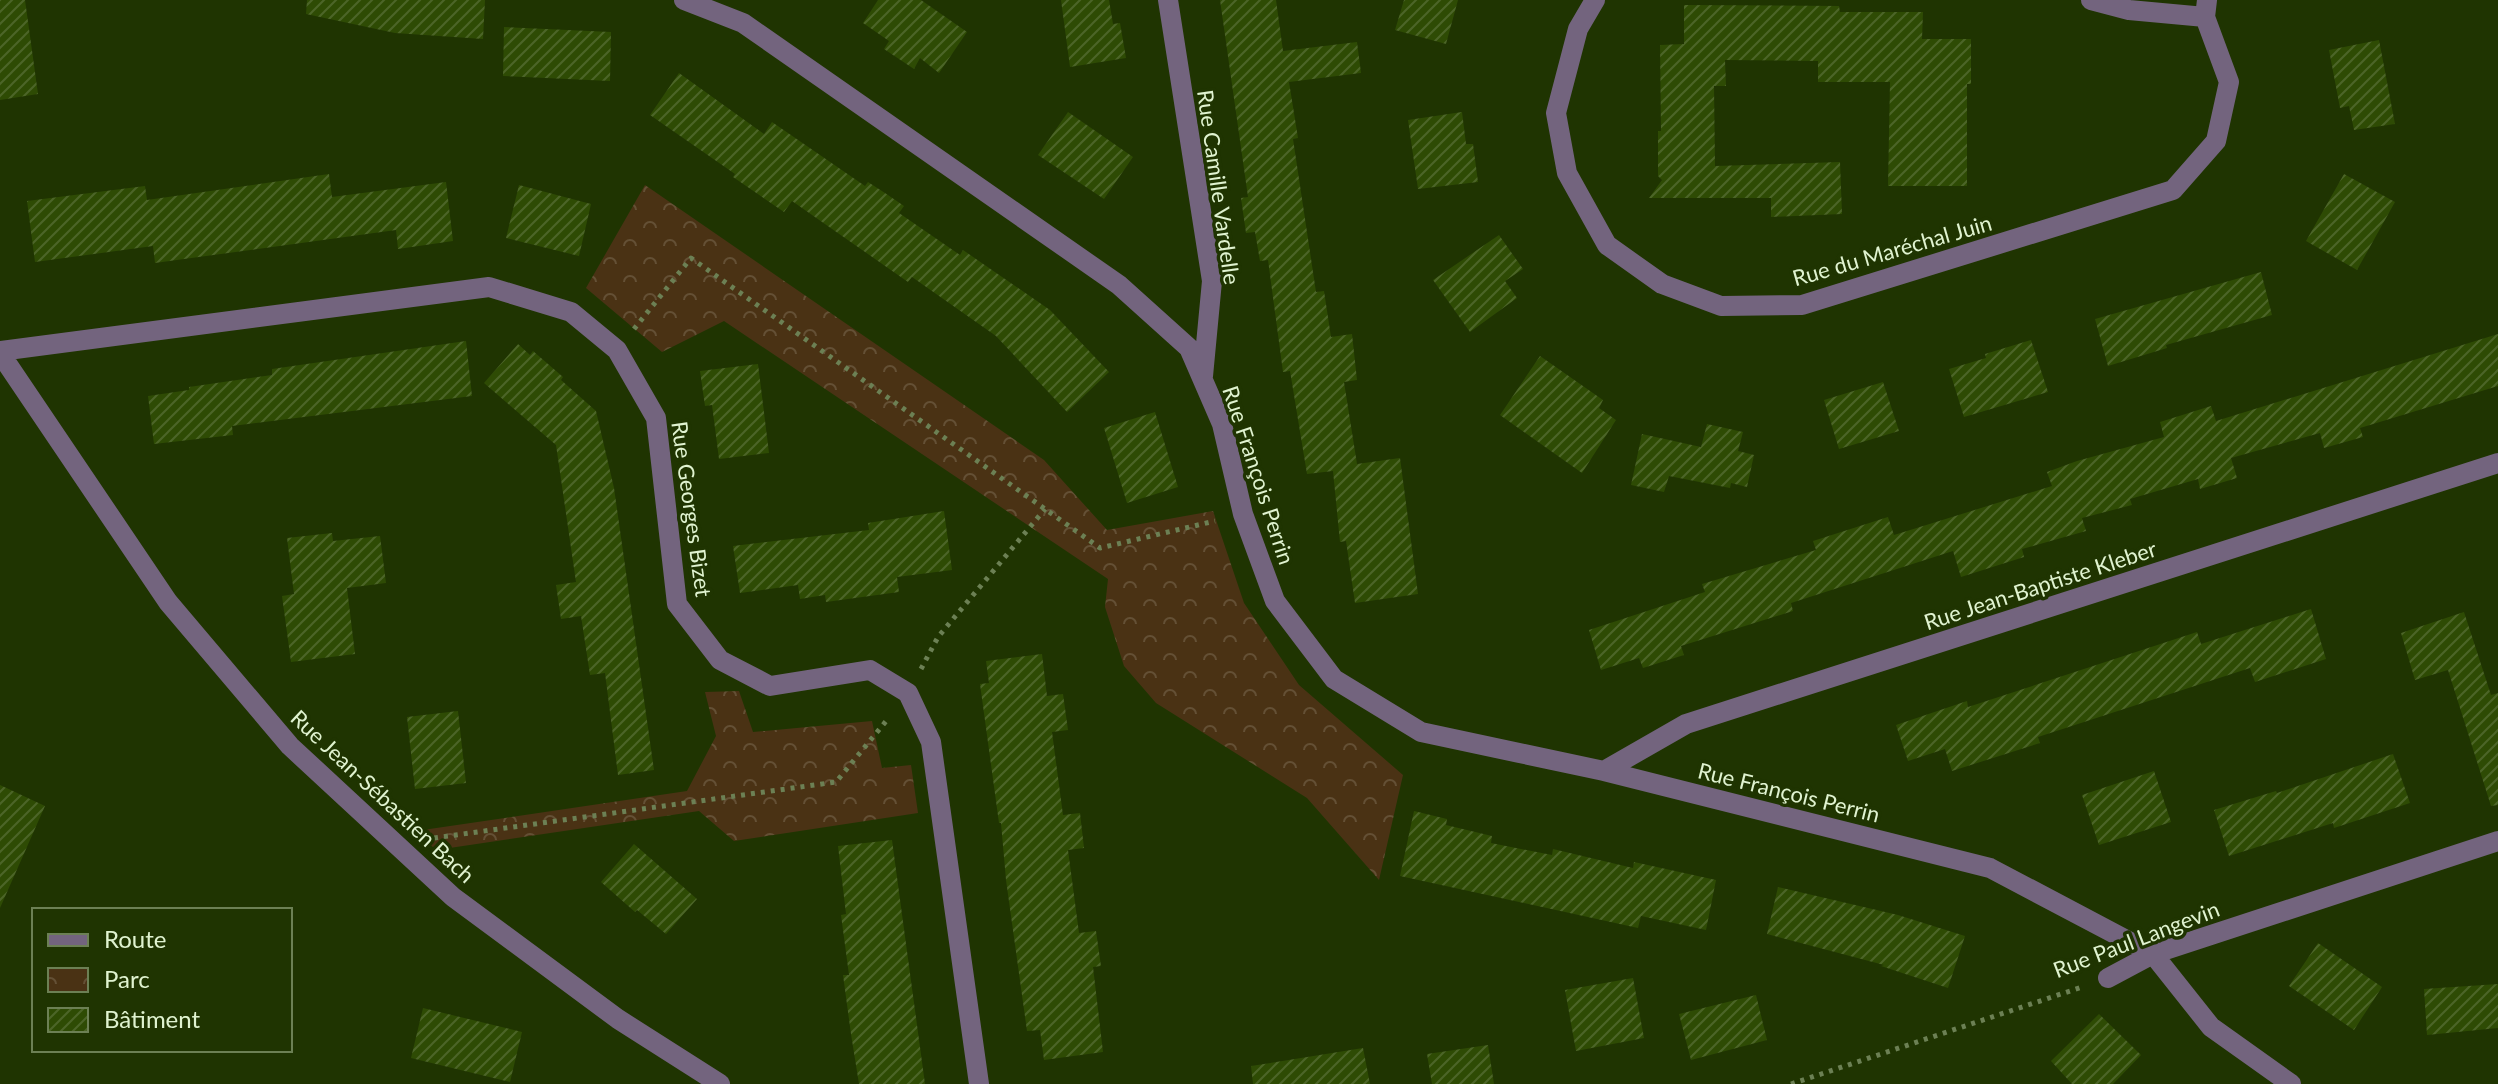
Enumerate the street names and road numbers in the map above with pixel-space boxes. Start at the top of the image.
street label: Rue Camille Vardelle [1192,88,1246,286]
street label: Rue du Maréchal Juin [1789,209,1995,291]
street label: Rue François Perrin [1217,382,1301,568]
street label: Rue Georges Bizet [666,419,718,599]
street label: Rue Jean-Baptiste Kleber [1920,535,2160,635]
street label: Rue Jean-Sébastien Bach [286,704,480,888]
street label: Rue François Perrin [1695,756,1883,828]
street label: Rue Paul Langevin [2049,895,2223,983]

